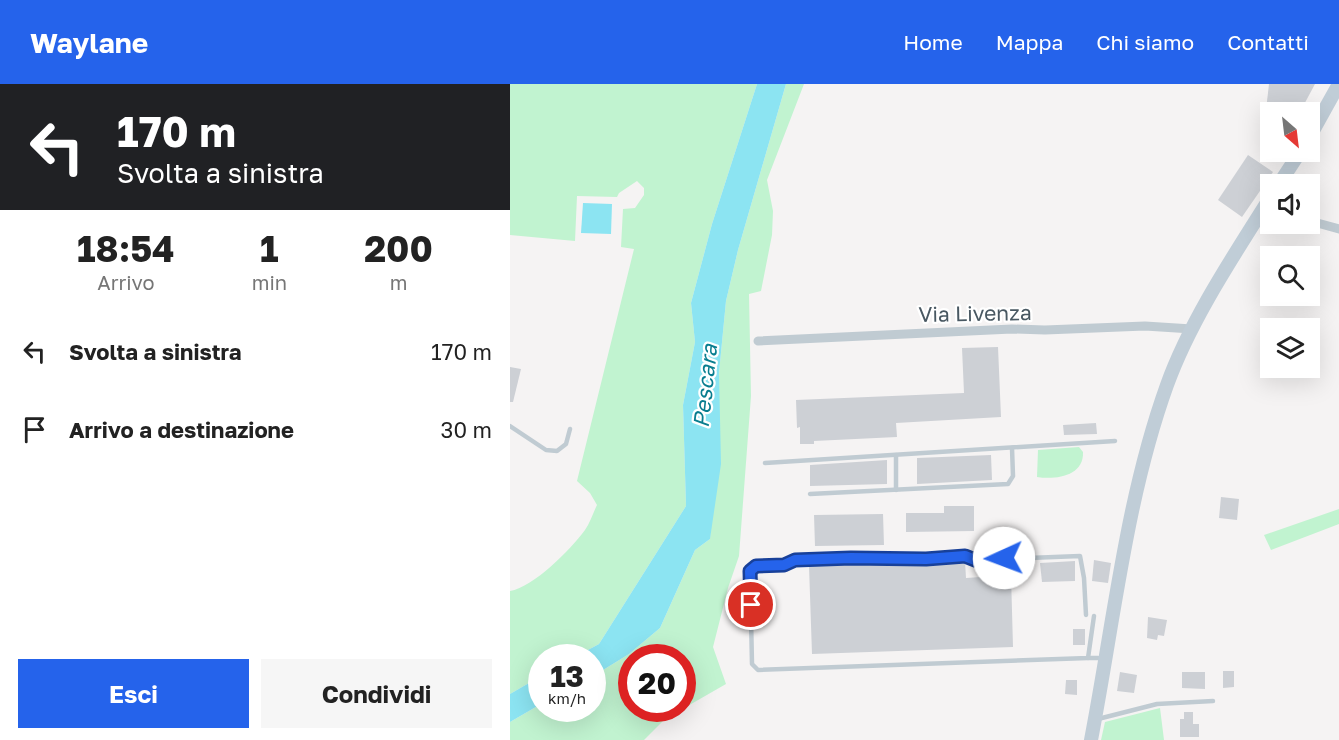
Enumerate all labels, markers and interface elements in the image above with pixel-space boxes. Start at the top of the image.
text: Waylane [30,26,148,59]
text: Home [903,29,963,55]
text: Mappa [996,29,1063,55]
text: Chi siamo [1096,29,1194,55]
text: Contatti [1227,29,1309,55]
north arrow [1260,102,1320,162]
map controls [1260,102,1320,378]
text: 170 m [117,106,236,156]
icon: left [18,108,96,186]
text: Svolta a sinistra [117,157,324,189]
button: sound [1260,174,1320,234]
text: 18:54 [77,227,175,270]
text: 1 [260,227,279,270]
text: 200 [364,227,433,270]
button: search [1260,246,1320,306]
text: Arrivo [97,270,154,294]
text: min [252,270,287,294]
text: m [390,270,407,294]
street label: Via Livenza [918,299,1032,327]
button: layers [1260,318,1320,378]
icon: left [18,335,51,368]
text: Svolta a sinistra [69,338,241,365]
text: 170 m [431,338,492,365]
water label: Pescara [687,341,722,429]
icon: arrive [18,413,51,446]
text: Arrivo a destinazione [69,416,294,443]
text: 30 m [441,416,492,443]
position arrow [972,526,1036,590]
pin [725,579,776,630]
icon: arrive [734,588,767,621]
speed limit sign: 20 [618,644,696,722]
text: 13 [550,658,584,694]
button: Esci [18,659,249,728]
button: Condividi [261,659,492,728]
text: km/h [548,689,586,707]

